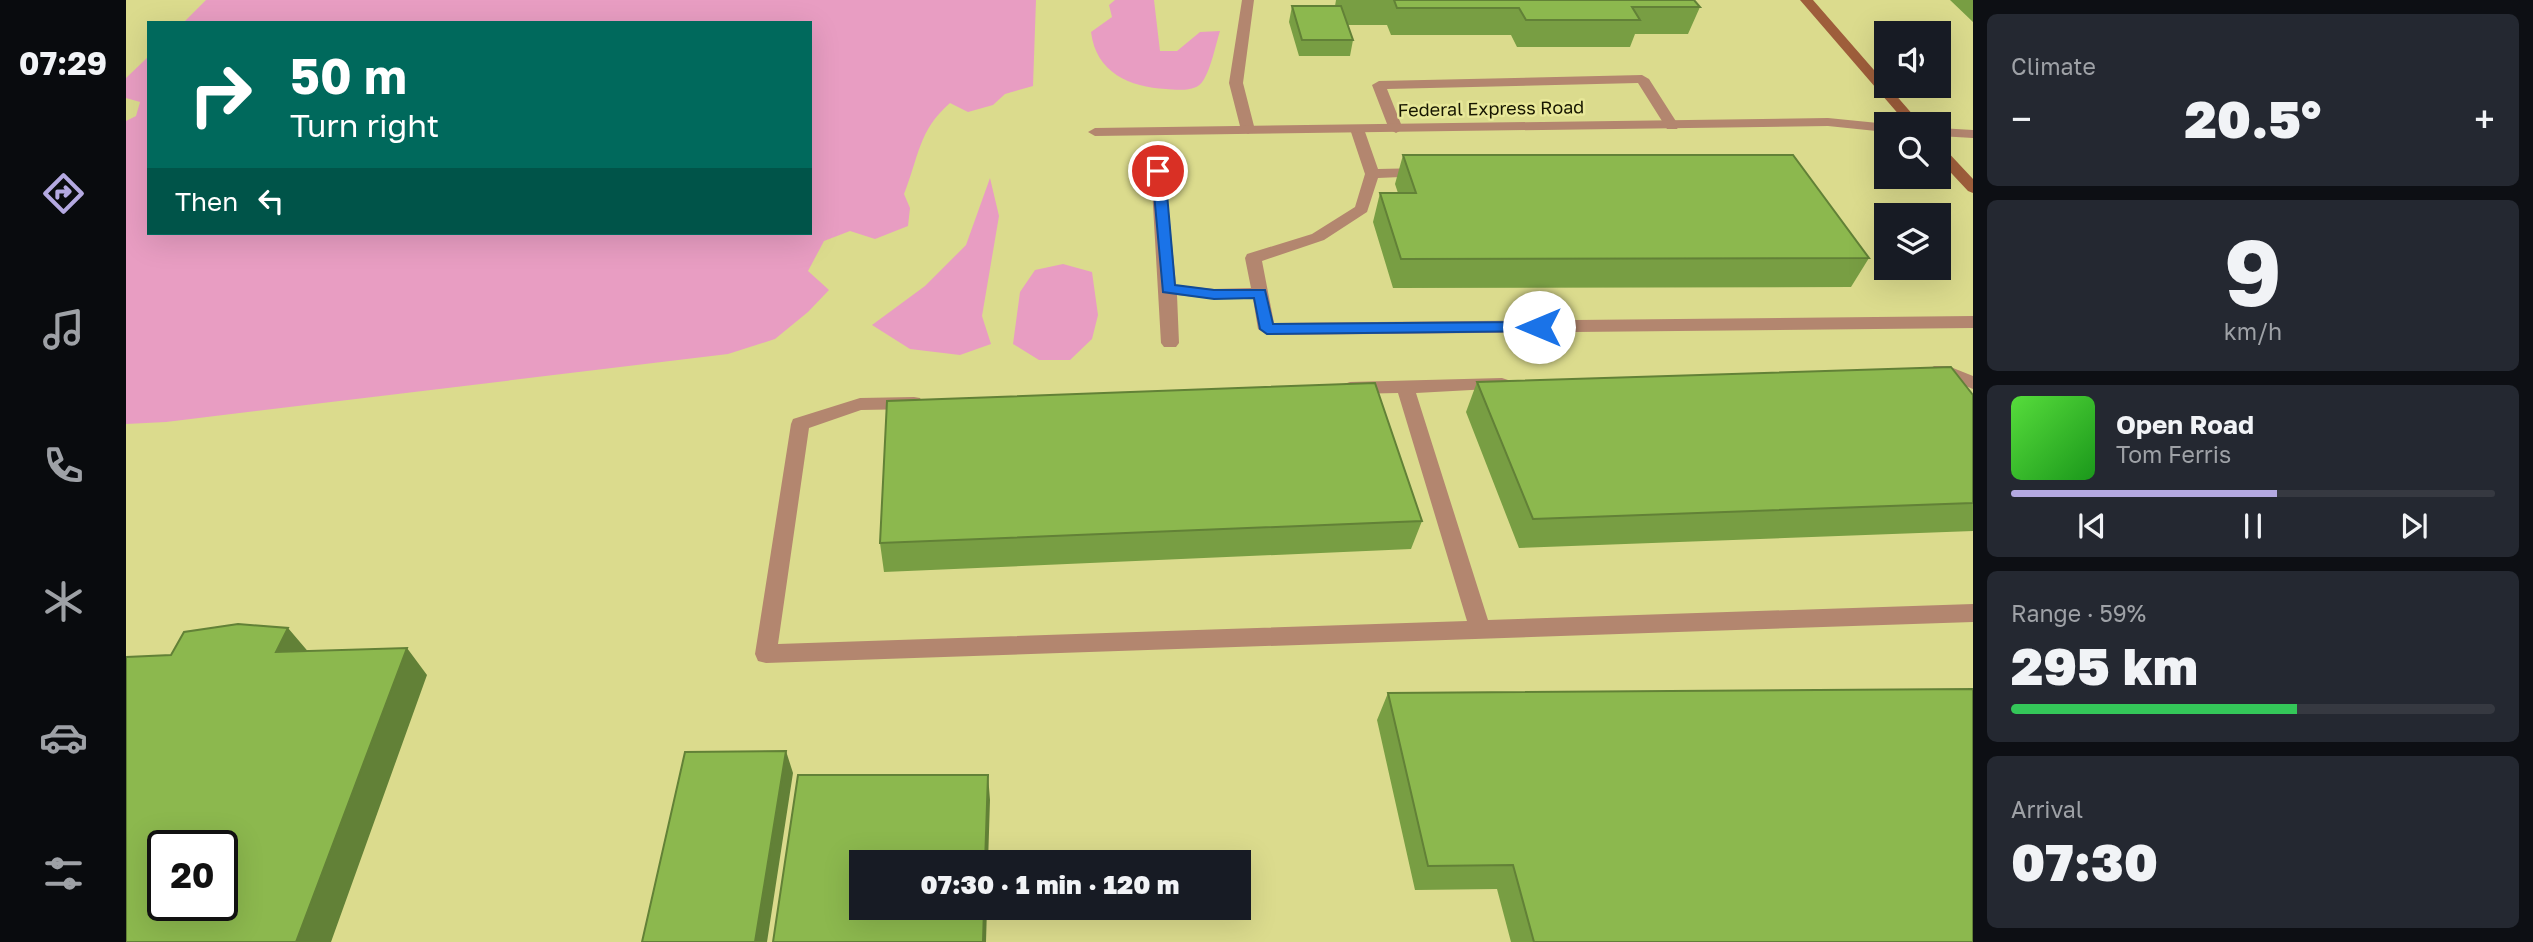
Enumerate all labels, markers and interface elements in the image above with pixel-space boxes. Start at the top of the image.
map controls [1874,21,1951,280]
button: sound [1874,21,1951,98]
text: 07:29 [19,44,107,82]
text: 50 m [290,46,407,105]
icon: right [175,49,266,140]
text: Climate [2011,52,2096,80]
text: 20.5° [2185,87,2321,149]
street label: Federal Express Road [1397,95,1585,121]
text: − [2011,96,2032,141]
text: + [2474,96,2495,141]
text: Turn right [290,106,439,144]
button: search [1874,112,1951,189]
pin [1128,141,1188,201]
icon: arrive [1139,152,1177,190]
icon: directions [39,169,88,218]
icon: left [252,182,290,220]
text: Then [175,186,238,217]
button: layers [1874,203,1951,280]
text: 9 [2224,217,2282,326]
position arrow [1502,290,1576,364]
icon: music [39,305,88,354]
text: km/h [2224,317,2282,345]
text: Open Road [2116,409,2254,440]
text: Tom Ferris [2116,440,2231,468]
icon: phone [39,441,88,490]
icon: previous [2073,507,2111,545]
icon: pause [2234,507,2272,545]
icon: next [2395,507,2433,545]
icon: climate [39,577,88,626]
text: Range · 59% [2011,599,2146,627]
text: 295 km [2011,634,2198,696]
icon: car [39,713,88,762]
text: Arrival [2011,795,2083,823]
speed limit sign: 20 [147,830,238,921]
text: 07:30 [2011,830,2158,892]
icon: filters [39,849,88,898]
text: 07:30 · 1 min · 120 m [921,869,1179,900]

